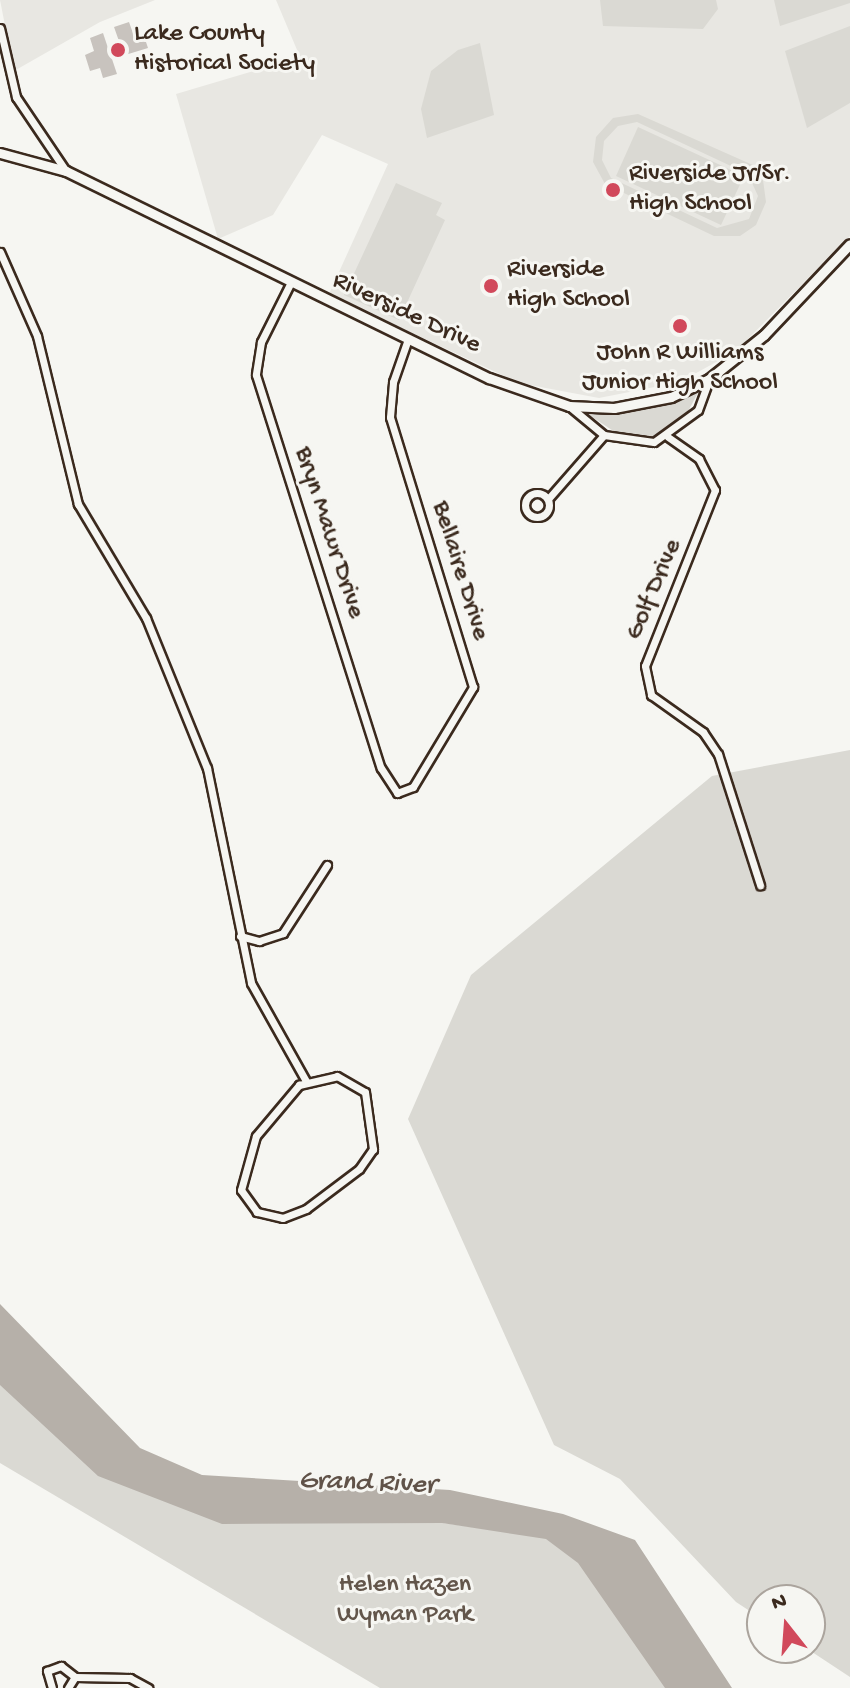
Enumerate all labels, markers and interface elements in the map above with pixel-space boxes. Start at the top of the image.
place label: Lake County Historical Society [134,19,315,80]
marker: Lake County Historical Society [109,41,127,59]
place label: Riverside Jr/Sr. High School [629,159,791,220]
marker: Riverside Jr/Sr. High School [604,181,622,199]
place label: Riverside High School [507,255,630,316]
street label: Riverside Drive [327,266,485,362]
marker: Riverside High School [482,277,500,295]
marker: John R Williams Junior High School [671,317,689,335]
place label: John R Williams Junior High School [582,338,778,400]
street label: Bryn Mawr Drive [286,443,370,623]
street label: Bellaire Drive [423,498,495,644]
street label: Golf Drive [620,535,690,645]
water label: Grand River [298,1465,436,1503]
park label: Helen Hazen Wyman Park [337,1570,473,1632]
north arrow [746,1584,826,1664]
text: N [769,1588,790,1617]

